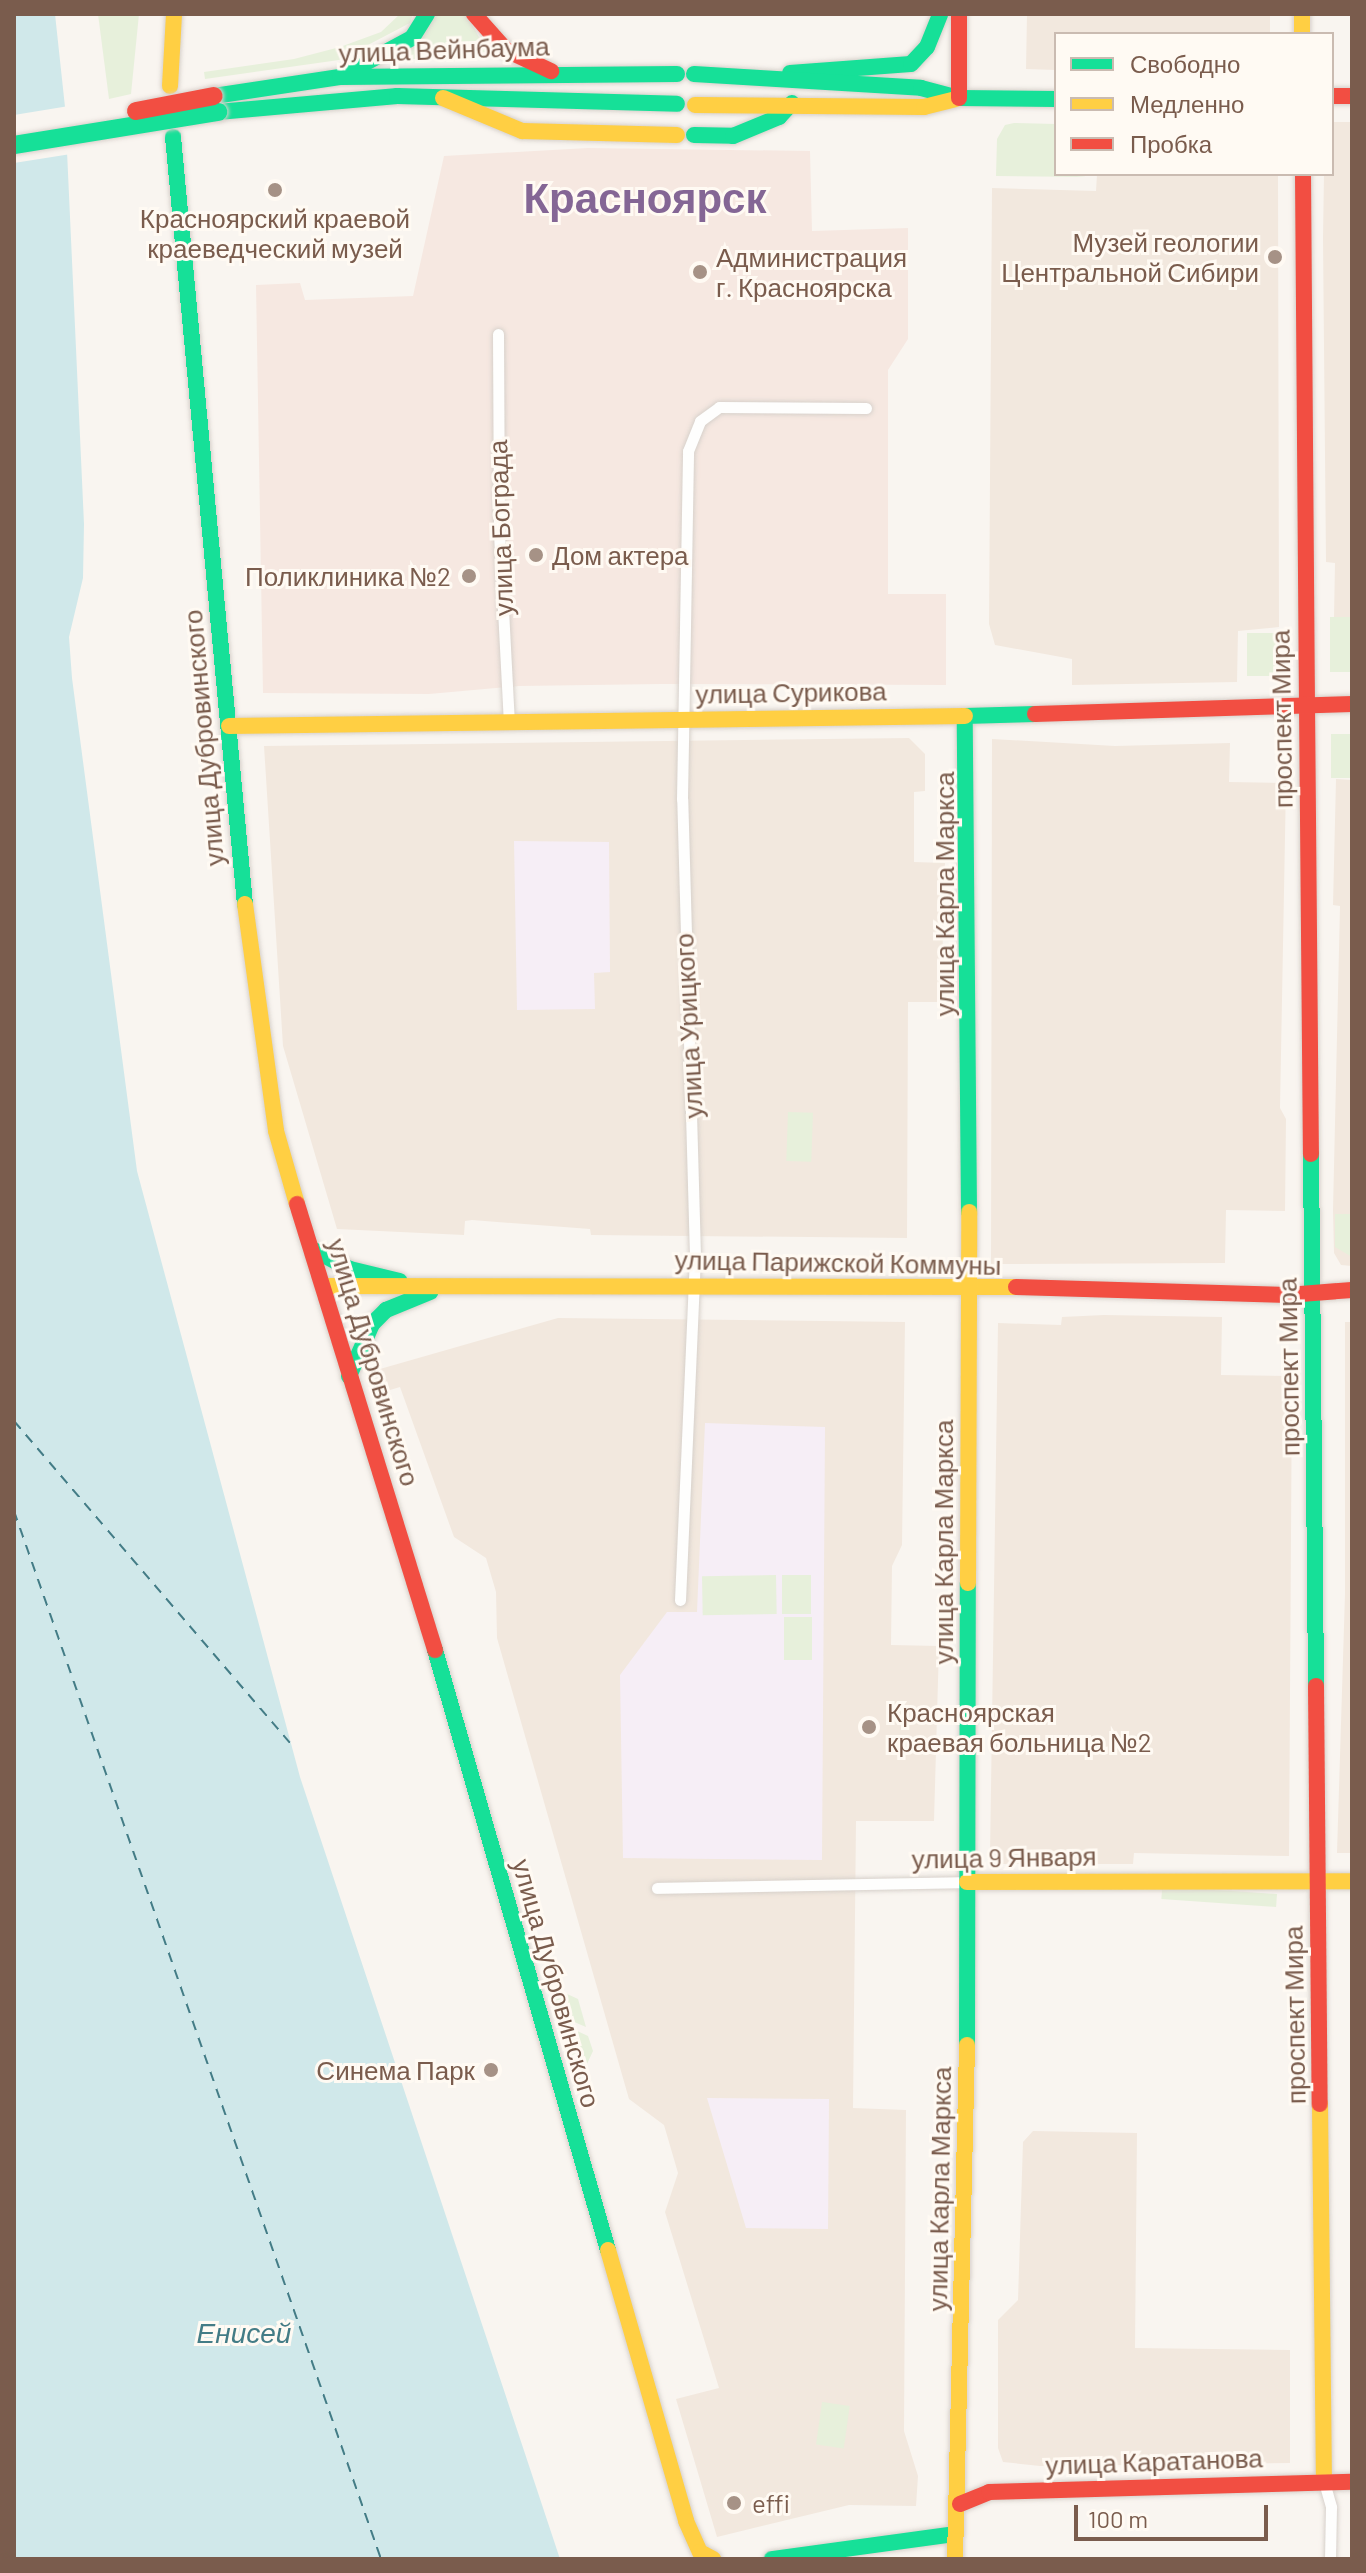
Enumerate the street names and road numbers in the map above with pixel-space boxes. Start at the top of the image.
street label: улица Вейнбаума [338,30,550,68]
street label: улица Бограда [481,439,519,617]
street label: улица Дубровинского [176,609,230,867]
street label: проспект Мира [1264,630,1298,808]
street label: улица Сурикова [695,675,887,709]
street label: улица Карла Маркса [928,772,960,1016]
street label: улица Урицкого [668,933,708,1119]
street label: улица Дубровинского [321,1234,427,1490]
street label: улица Парижской Коммуны [674,1244,1002,1280]
street label: проспект Мира [1271,1278,1305,1456]
street label: улица Карла Маркса [927,1420,959,1664]
street label: улица 9 Января [911,1840,1097,1874]
street label: улица Дубровинского [507,1855,607,2111]
street label: проспект Мира [1277,1926,1311,2104]
street label: улица Карла Маркса [921,2066,957,2312]
street label: улица Каратанова [1045,2442,1263,2480]

